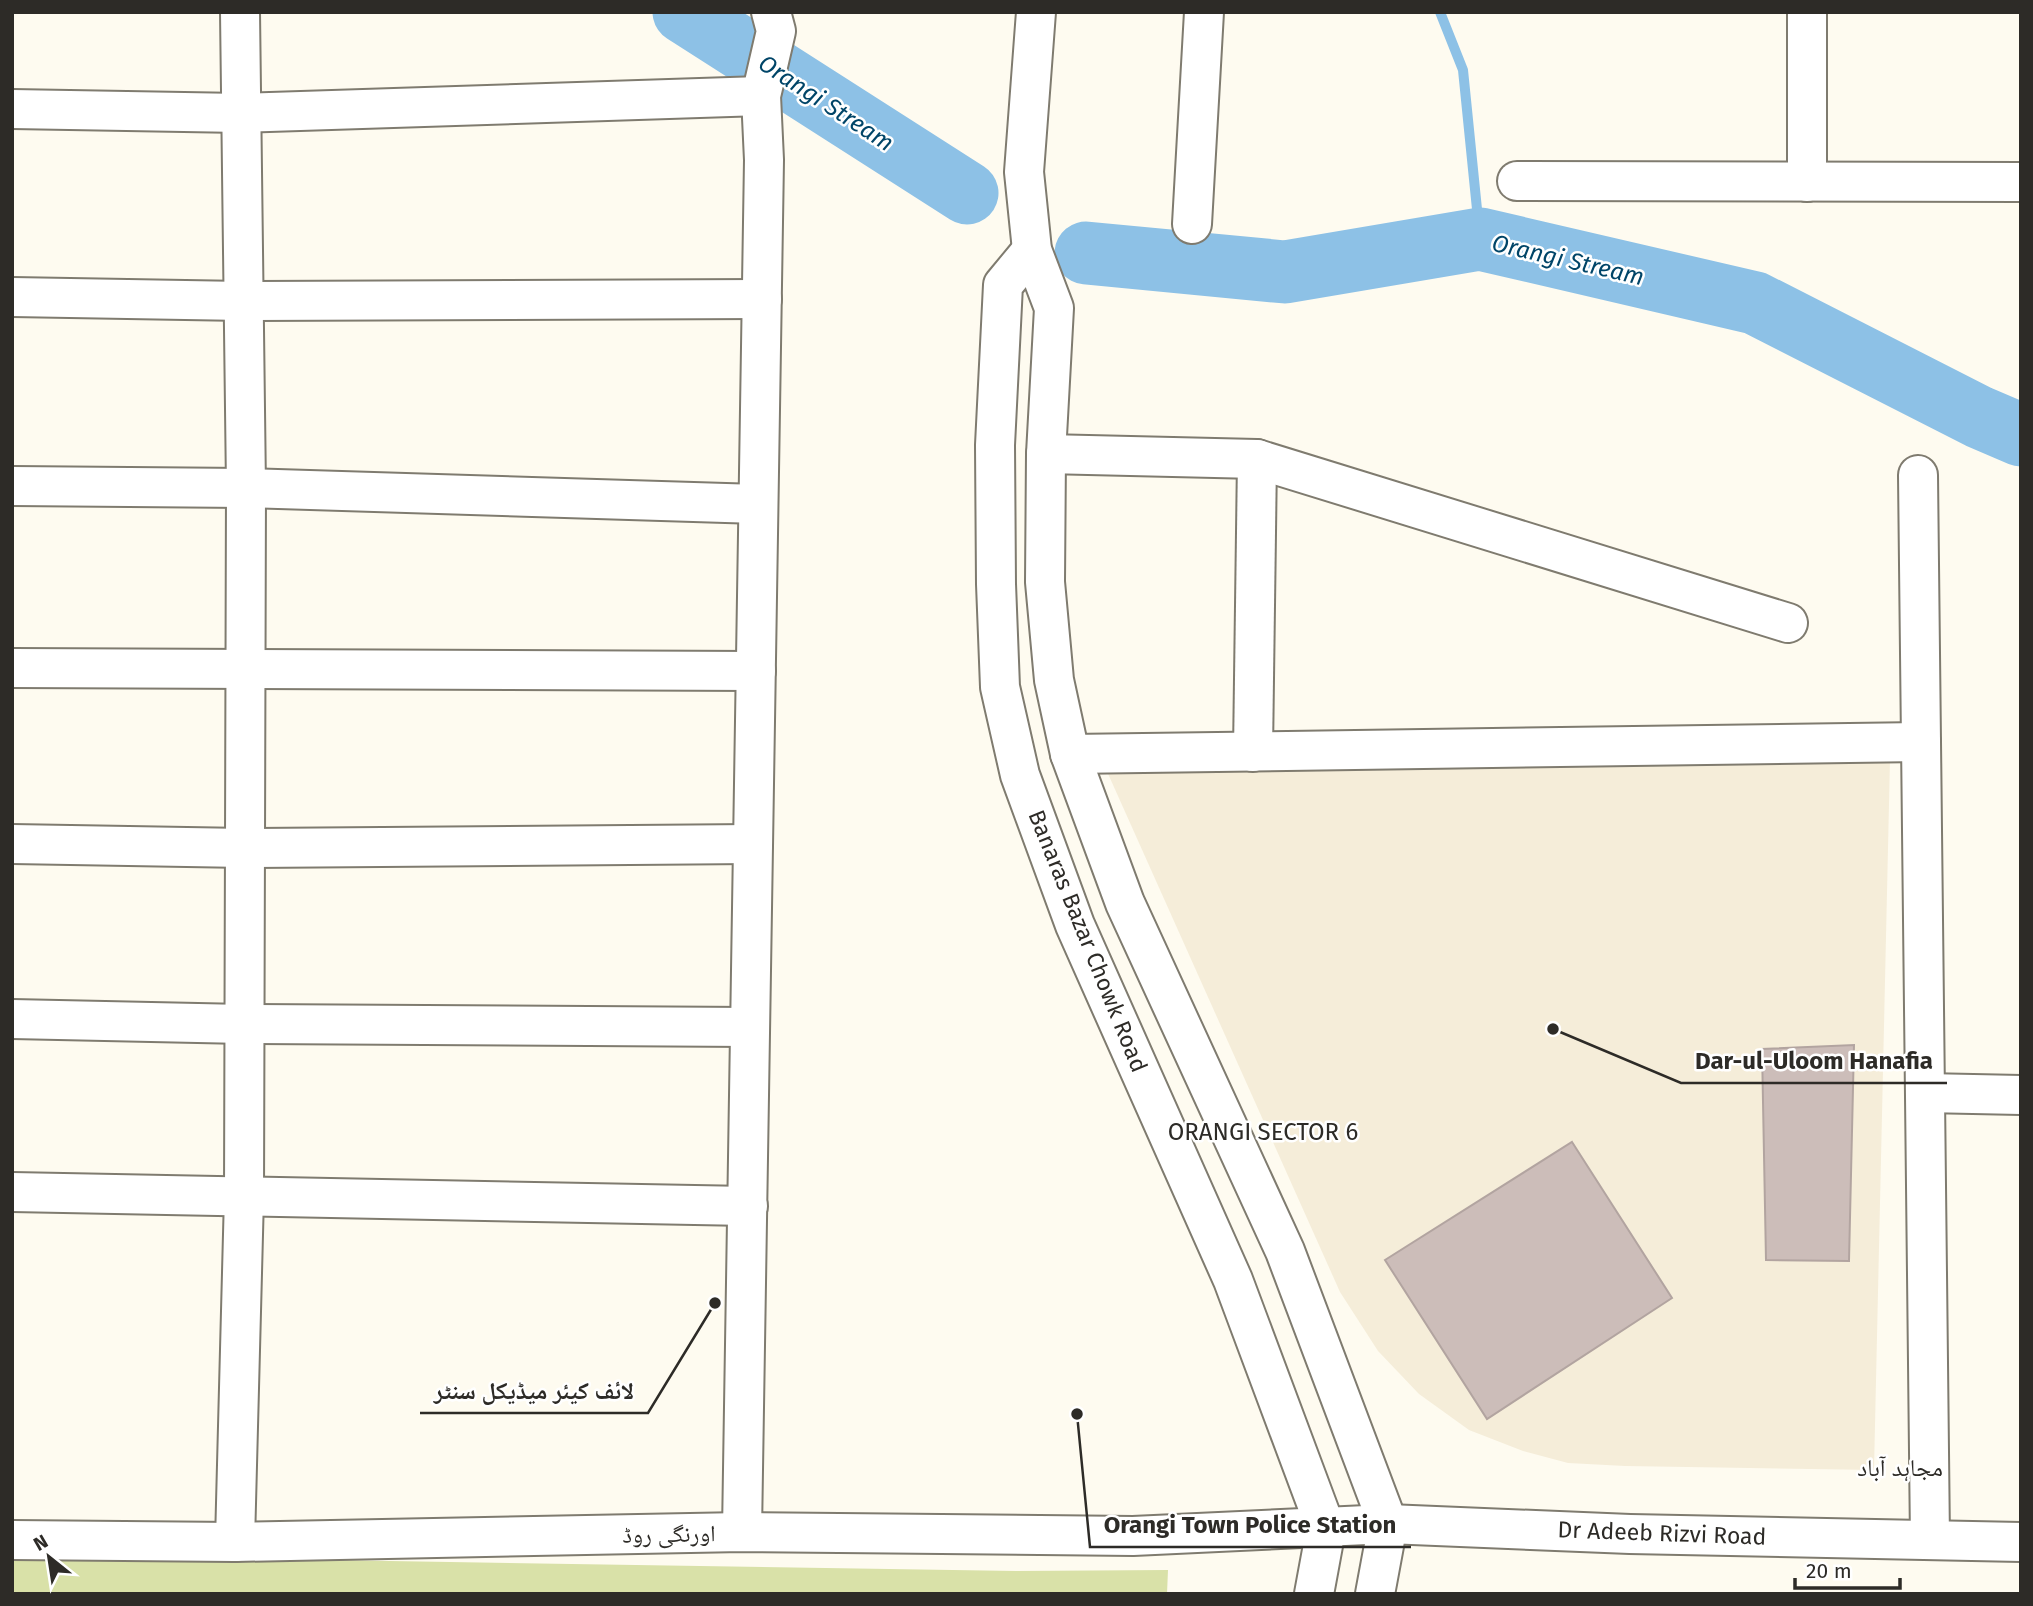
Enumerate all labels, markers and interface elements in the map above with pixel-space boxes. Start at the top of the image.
water label: Orangi Stream [753,49,899,157]
water label: Orangi Stream [1489,229,1647,291]
street label: Banaras Bazar Chowk Road [1023,806,1153,1076]
callout: Dar-ul-Uloom Hanafia [1681,1038,1947,1083]
text: Dar-ul-Uloom Hanafia [1695,1047,1933,1075]
district label: ORANGI SECTOR 6 [1168,1118,1358,1146]
callout: لائف کیئر میڈیکل سنٹر [420,1368,648,1413]
text: لائف کیئر میڈیکل سنٹر [433,1377,634,1405]
district label: مجاہد آباد [1857,1454,1943,1482]
callout: Orangi Town Police Station [1090,1502,1411,1547]
text: Orangi Town Police Station [1104,1511,1396,1539]
street label: Dr Adeeb Rizvi Road [1557,1515,1767,1551]
street label: اورنگی روڈ [622,1519,716,1549]
north arrow [14,1522,84,1592]
text: N [30,1530,52,1556]
scale bar [1795,1546,1900,1590]
text: 20 m [1806,1558,1852,1584]

